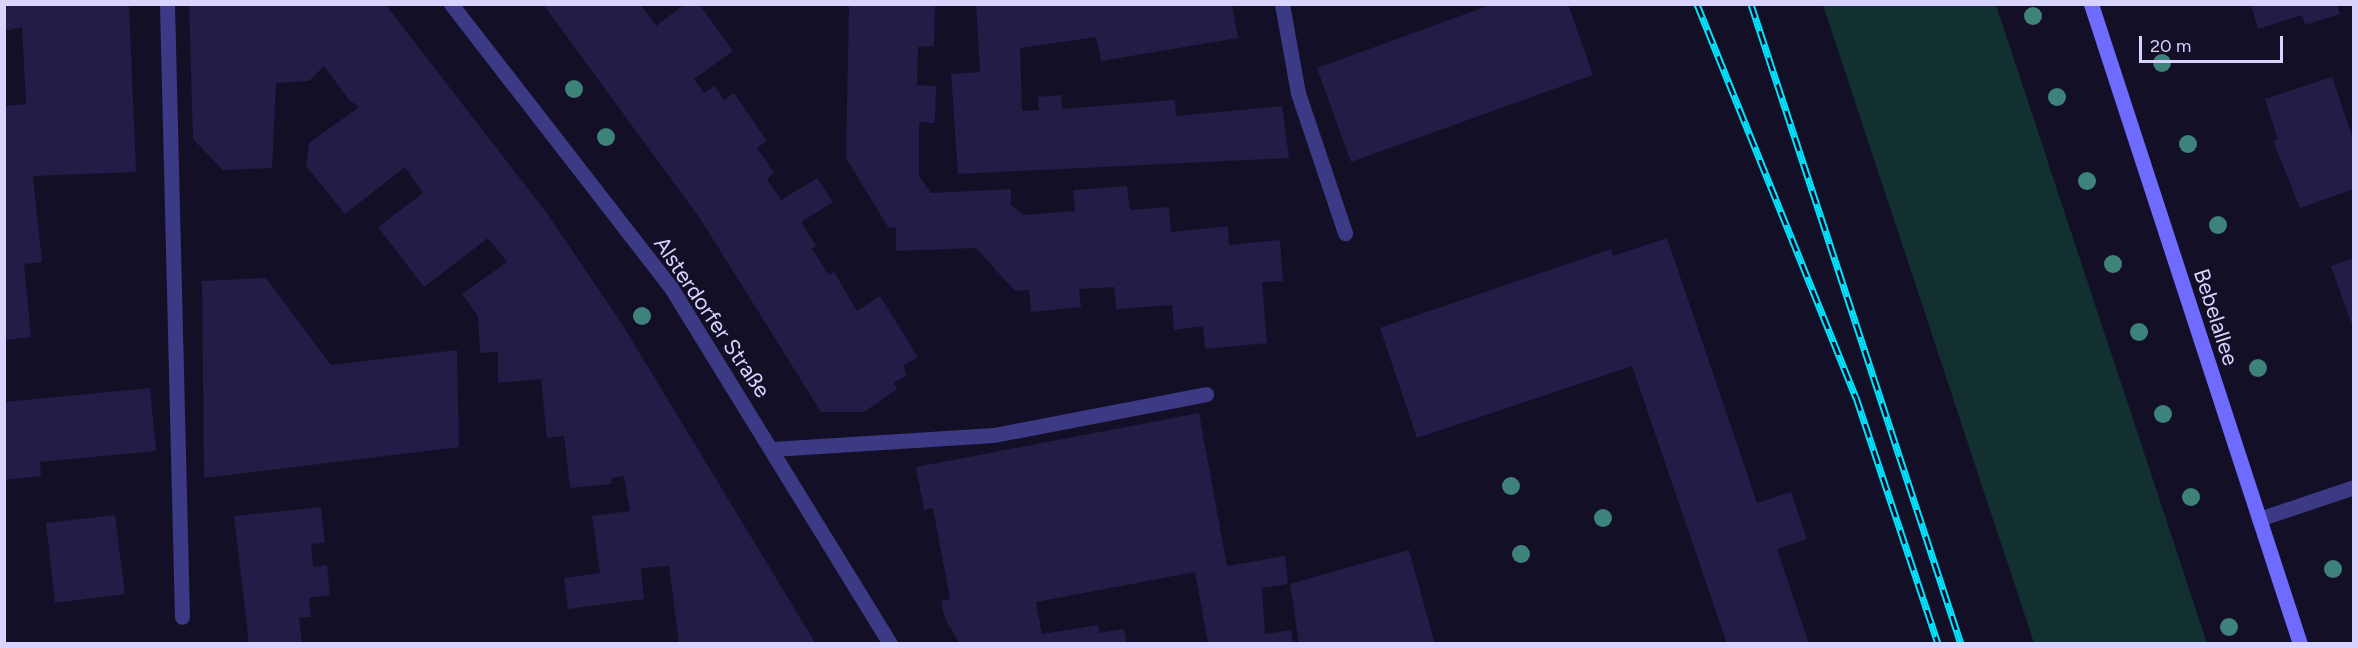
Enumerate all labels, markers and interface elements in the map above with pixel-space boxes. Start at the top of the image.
scale bar [2142,24,2286,62]
text: 20 m [2150,35,2191,57]
street label: Alsterdorfer Straße [648,231,776,403]
street label: Bebelallee [2188,265,2244,369]

